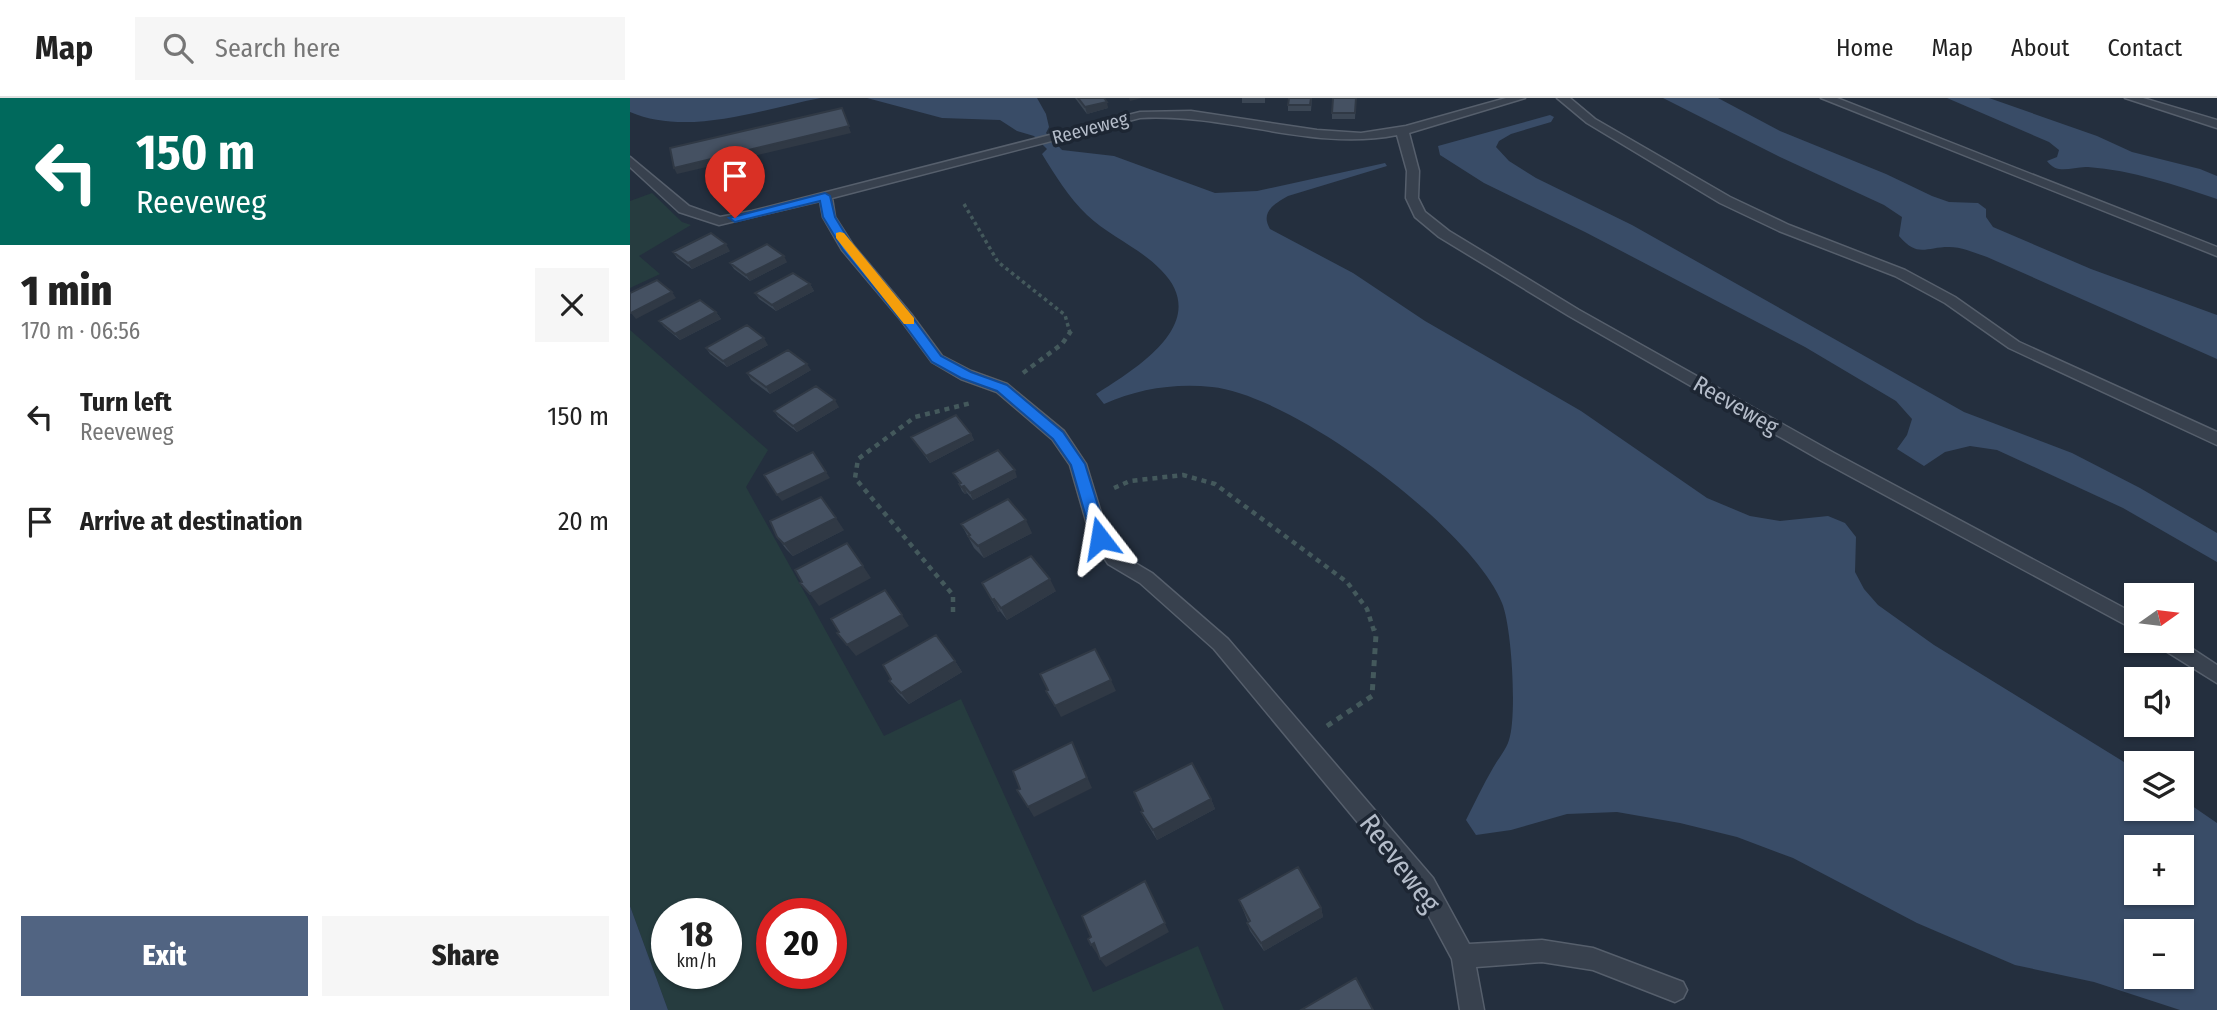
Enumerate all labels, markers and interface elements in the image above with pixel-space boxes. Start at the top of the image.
search box [135,17,625,80]
text: Map [35,28,93,68]
icon: search [159,29,197,67]
text: Search here [215,33,340,64]
text: Home [1836,34,1893,62]
text: Map [1931,34,1973,62]
text: About [2011,34,2069,62]
text: Contact [2107,34,2182,62]
street label: Reeveweg [1050,107,1130,149]
text: 150 m [136,123,255,182]
icon: left [21,126,112,217]
pin [705,146,765,218]
icon: arrive [716,157,754,195]
text: Reeveweg [136,183,266,221]
text: 1 min [21,266,112,316]
button: close [535,268,609,342]
text: 170 m · 06:56 [21,317,140,345]
street label: Reeveweg [1688,369,1784,441]
text: Turn left [80,387,172,418]
icon: left [21,398,59,436]
text: 150 m [547,401,609,432]
text: Reeveweg [80,418,174,446]
position arrow [1063,501,1137,575]
icon: arrive [21,503,59,541]
text: Arrive at destination [80,506,303,537]
text: 20 m [558,506,609,537]
north arrow [2124,583,2194,653]
map controls [2124,583,2194,989]
button: sound [2124,667,2194,737]
button: layers [2124,751,2194,821]
street label: Reeveweg [1353,808,1448,919]
button: + [2124,835,2194,905]
speed limit sign: 20 [756,898,847,989]
text: 18 [680,913,713,955]
button: Exit [21,916,308,996]
button: Share [322,916,609,996]
button: − [2124,919,2194,989]
text: km/h [676,950,717,972]

